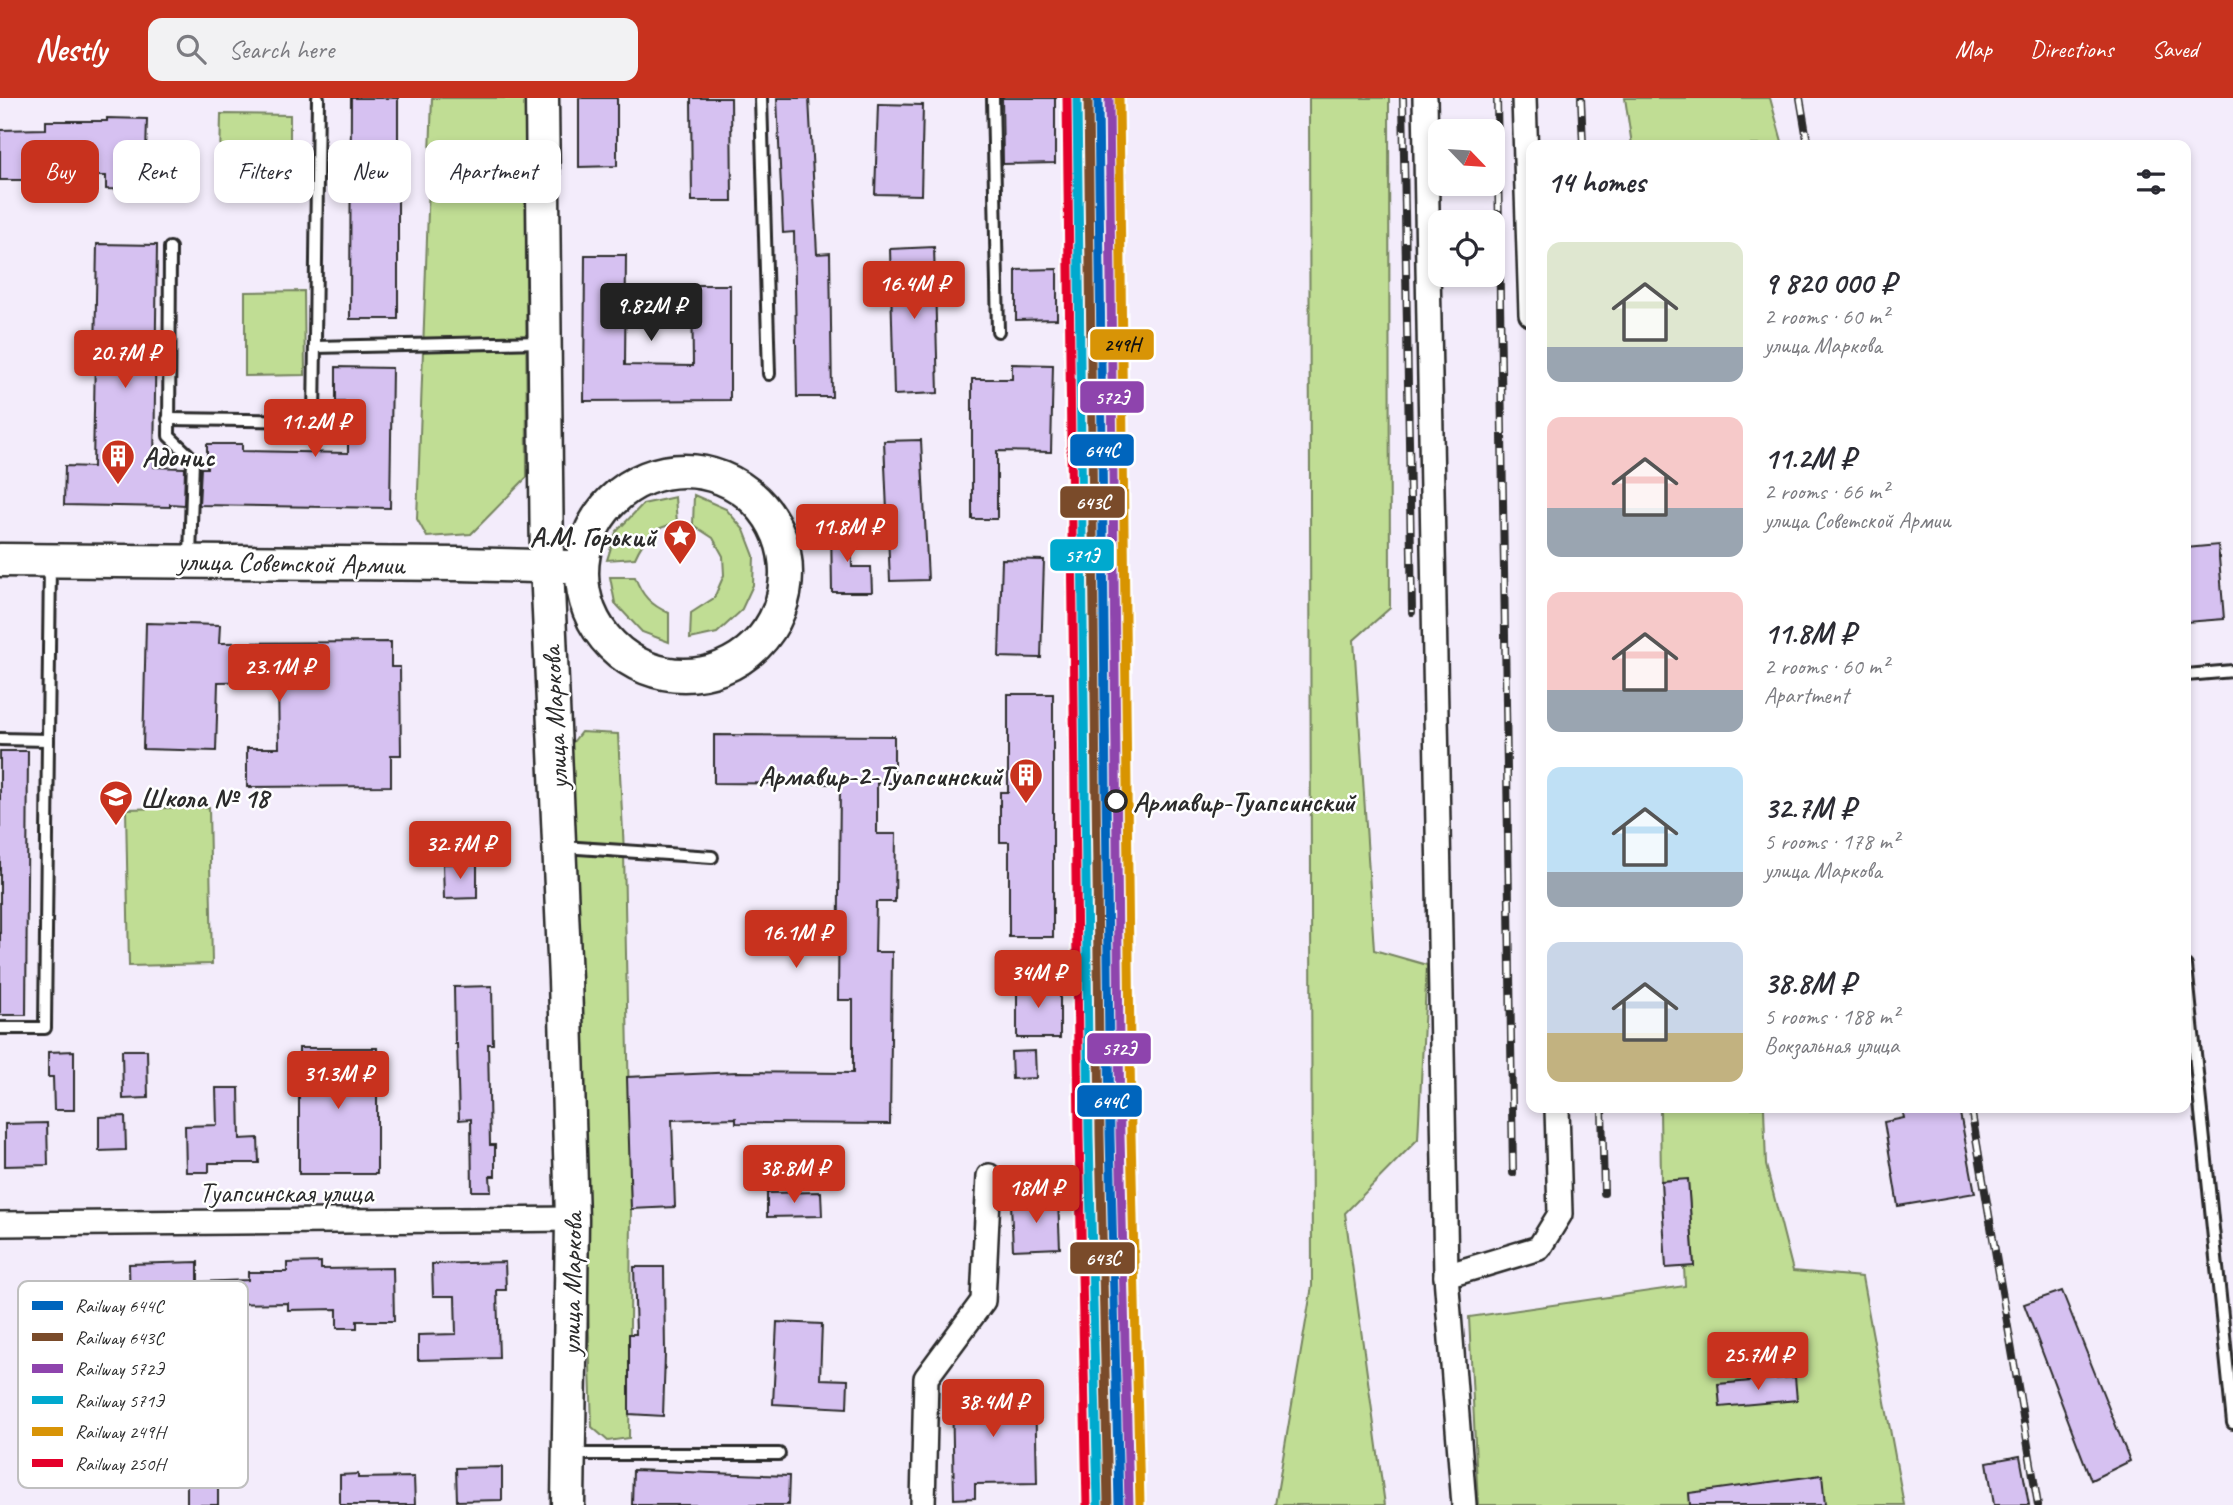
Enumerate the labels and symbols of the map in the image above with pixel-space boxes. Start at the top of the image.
north arrow [1428,119,1505,196]
pin: 16.4M ₽ [849,262,979,321]
pin: 9.82M ₽ [586,284,716,343]
line badge: 249Н [1089,328,1155,361]
pin: 20.7M ₽ [60,330,190,390]
text: 249Н [1104,333,1144,357]
line badge: 572Э [1079,380,1145,414]
text: 572Э [1095,386,1132,410]
pin: 11.2M ₽ [250,400,380,459]
line badge: 644С [1069,433,1135,467]
building icon: Адонис [99,437,137,486]
place label: Адонис [142,439,215,474]
text: 644С [1084,439,1122,463]
line badge: 643С [1059,485,1126,519]
text: 643С [1075,491,1113,515]
pin: 11.8M ₽ [782,504,912,564]
place icon: А.М. Горький [661,517,699,566]
place label: А.М. Горький [530,519,658,554]
line badge: 571Э [1049,538,1115,572]
street label: улица Советской Армии [175,543,407,582]
text: 571Э [1065,544,1102,568]
street label: улица Маркова [533,643,576,792]
pin: 23.1M ₽ [214,644,344,704]
building icon: Армавир-2-Туапсинский [1007,756,1045,805]
place label: Армавир-2-Туапсинский [758,758,1004,793]
school or university icon: Школа № 18 [97,778,135,827]
place label: Школа № 18 [140,780,272,815]
place label: Армавир-Туапсинский [1133,784,1357,819]
marker: Армавир-Туапсинский [1105,790,1127,812]
pin: 32.7M ₽ [395,822,525,881]
pin: 16.1M ₽ [731,910,861,970]
pin: 34M ₽ [989,950,1087,1010]
line badge: 572Э [1086,1032,1152,1065]
text: 572Э [1102,1037,1139,1061]
pin: 31.3M ₽ [273,1052,403,1111]
line badge: 644С [1076,1084,1143,1118]
text: 644С [1092,1090,1130,1114]
pin: 38.8M ₽ [729,1146,859,1205]
pin: 18M ₽ [987,1166,1085,1225]
street label: Туапсинская улица [199,1175,375,1210]
street label: улица Маркова [553,1210,590,1358]
line badge: 643С [1069,1241,1136,1275]
text: 643С [1085,1247,1123,1271]
legend [18,1281,248,1488]
text: Railway 644С [75,1294,165,1318]
text: Railway 643С [75,1326,165,1350]
pin: 25.7M ₽ [1693,1332,1823,1392]
text: Railway 572Э [75,1357,165,1381]
pin: 38.4M ₽ [928,1380,1058,1439]
text: Railway 571Э [75,1389,165,1413]
text: Railway 249Н [75,1420,168,1444]
text: Railway 250Н [75,1452,168,1476]

